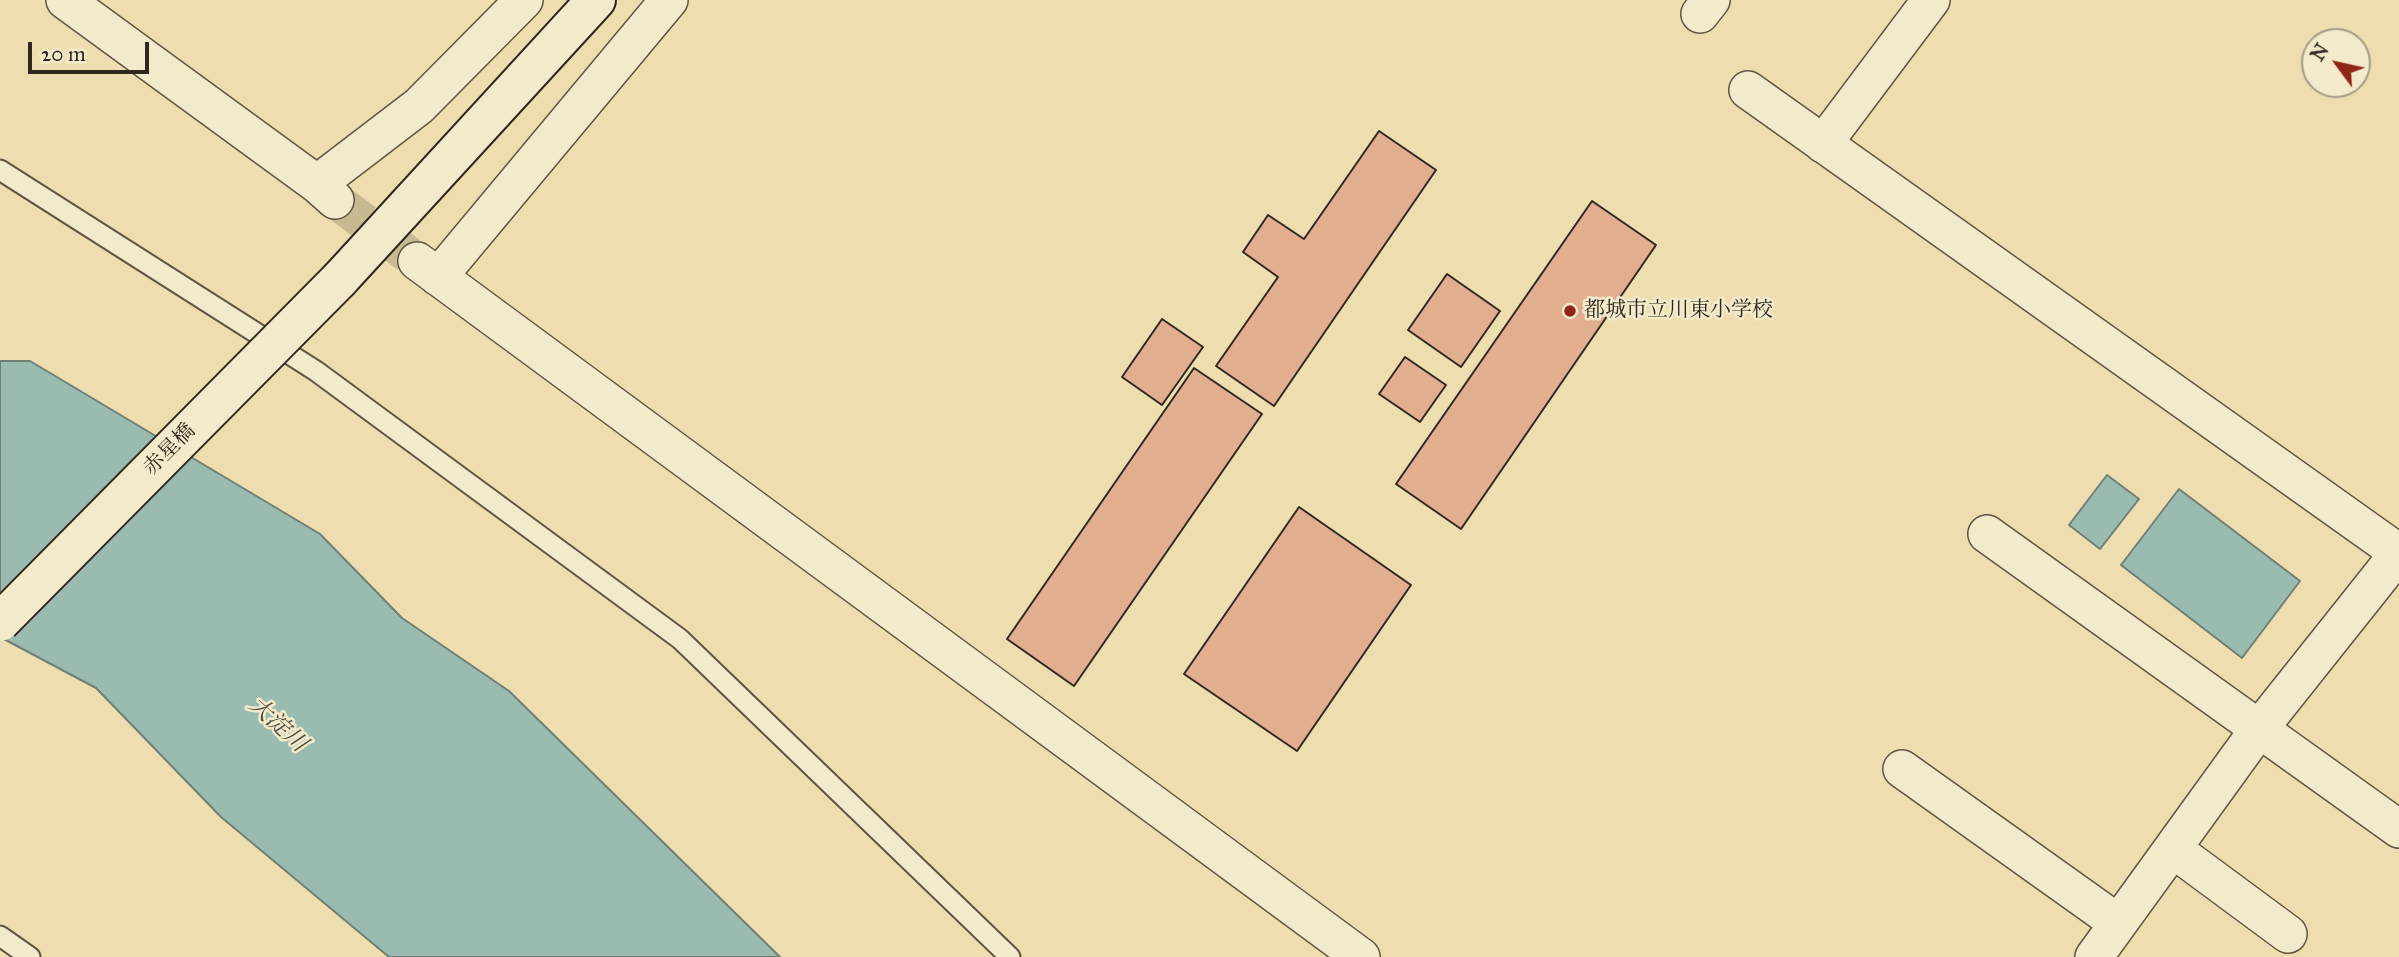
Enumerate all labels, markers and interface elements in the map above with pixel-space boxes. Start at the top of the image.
scale bar [32,28,152,72]
north arrow [2301,28,2371,98]
text: N [2306,39,2334,65]
text: 20 m [41,41,86,67]
place label: 都城市立川東小学校 [1584,298,1773,324]
marker: 都城市立川東小学校 [1562,303,1578,319]
street label: 赤星橋 [139,419,201,481]
water label: 大淀川 [242,692,312,758]

